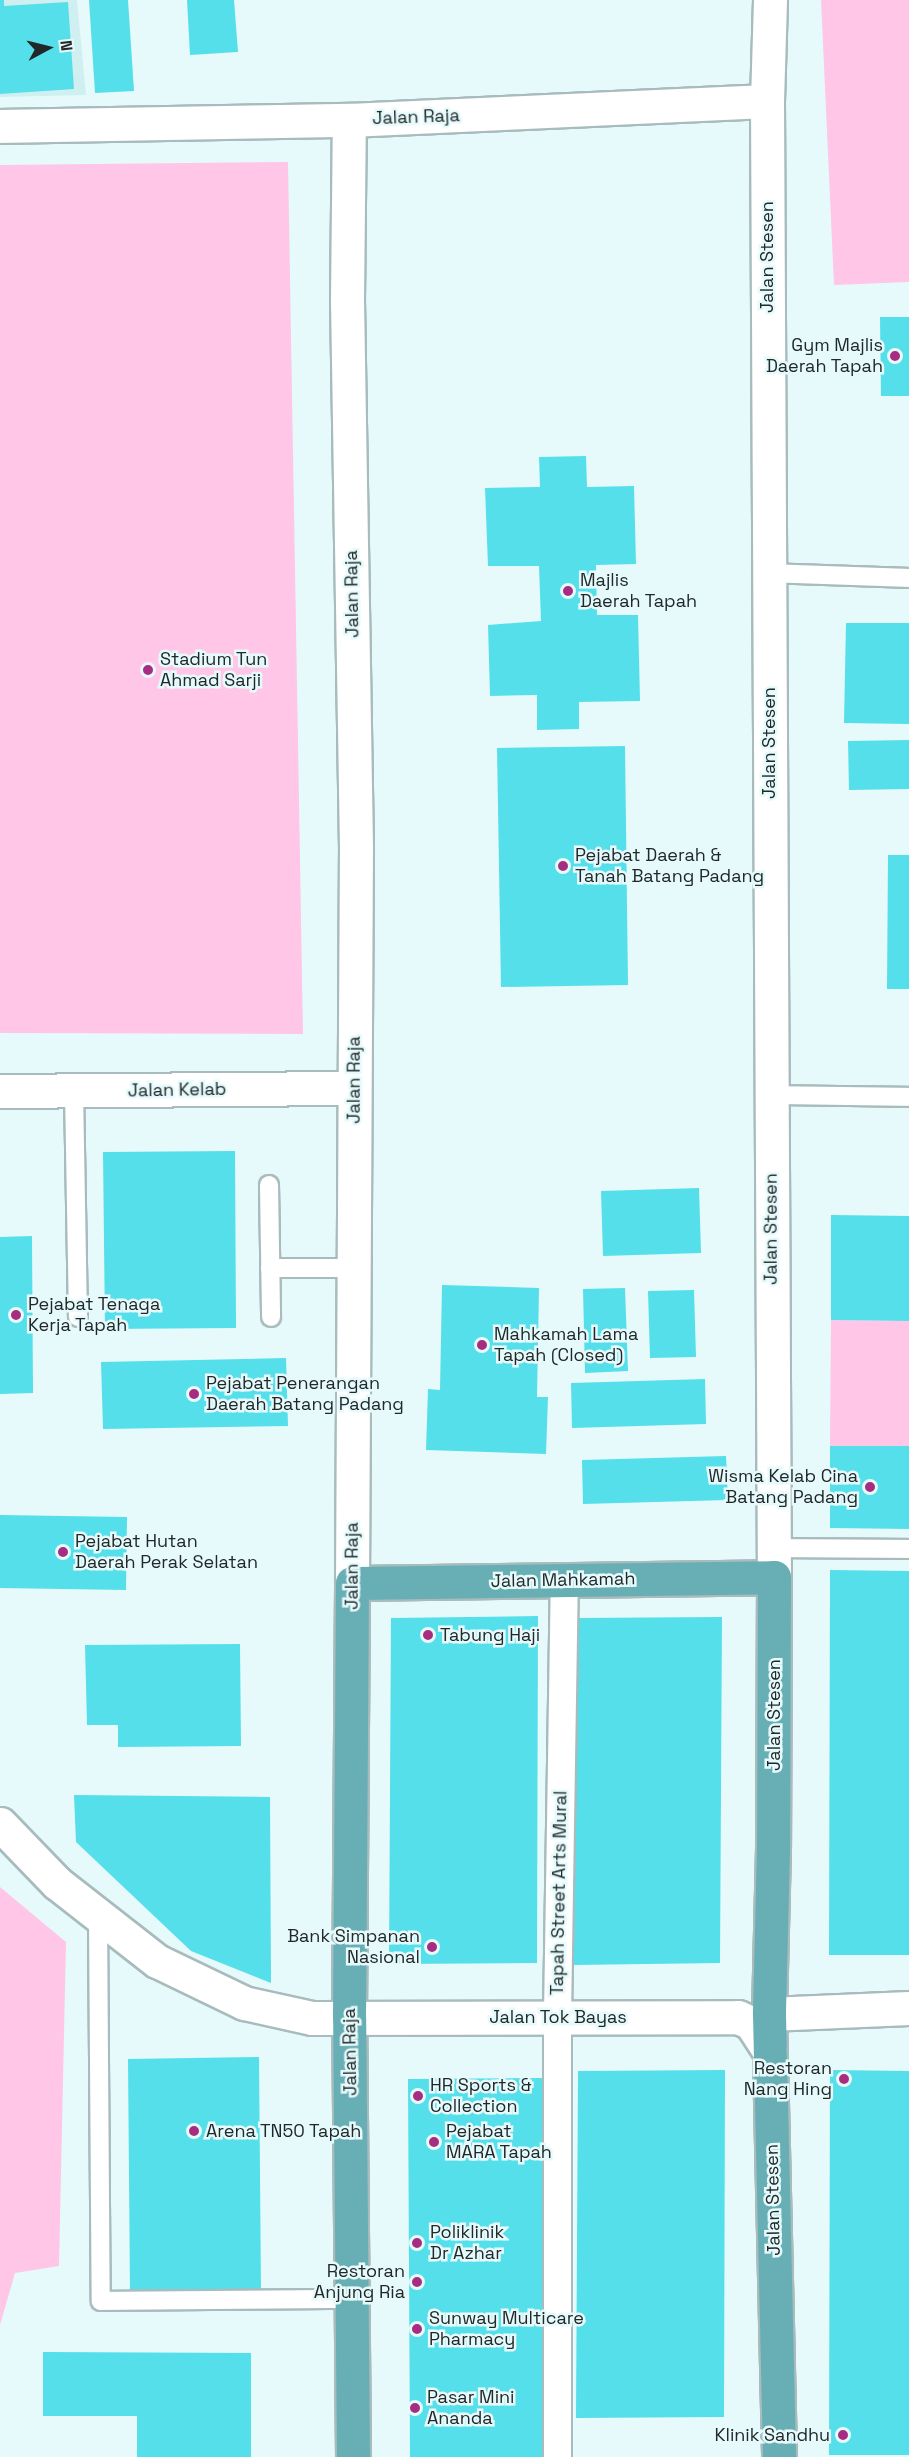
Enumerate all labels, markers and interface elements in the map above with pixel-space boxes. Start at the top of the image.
north arrow [18,18,78,78]
text: N [55,39,77,52]
street label: Jalan Raja [372,105,460,129]
street label: Jalan Stesen [756,201,778,313]
place label: Gym Majlis Daerah Tapah [765,335,883,378]
marker: Gym Majlis Daerah Tapah [888,349,902,363]
street label: Jalan Raja [340,550,364,638]
place label: Majlis Daerah Tapah [580,570,698,612]
marker: Majlis Daerah Tapah [561,584,575,598]
place label: Stadium Tun Ahmad Sarji [160,649,268,692]
marker: Stadium Tun Ahmad Sarji [141,663,155,677]
street label: Jalan Stesen [758,687,780,799]
place label: Pejabat Daerah & Tanah Batang Padang [575,845,764,888]
marker: Pejabat Daerah & Tanah Batang Padang [556,859,570,873]
street label: Jalan Raja [343,1036,365,1124]
street label: Jalan Kelab [128,1078,226,1102]
street label: Jalan Stesen [760,1173,782,1285]
place label: Pejabat Tenaga Kerja Tapah [28,1294,161,1336]
marker: Pejabat Tenaga Kerja Tapah [9,1308,23,1322]
place label: Mahkamah Lama Tapah (Closed) [494,1324,638,1366]
marker: Mahkamah Lama Tapah (Closed) [475,1338,489,1352]
place label: Pejabat Penerangan Daerah Batang Padang [206,1373,404,1416]
marker: Pejabat Penerangan Daerah Batang Padang [187,1387,201,1401]
place label: Wisma Kelab Cina Batang Padang [708,1466,858,1508]
marker: Wisma Kelab Cina Batang Padang [863,1480,877,1494]
street label: Jalan Raja [341,1522,363,1610]
place label: Pejabat Hutan Daerah Perak Selatan [75,1531,258,1574]
marker: Pejabat Hutan Daerah Perak Selatan [56,1545,70,1559]
street label: Jalan Mahkamah [490,1568,636,1592]
place label: Tabung Haji [440,1624,540,1646]
marker: Tabung Haji [421,1628,435,1642]
street label: Jalan Stesen [763,1659,785,1771]
street label: Tapah Street Arts Mural [546,1790,572,1996]
place label: Bank Simpanan Nasional [287,1926,420,1968]
marker: Bank Simpanan Nasional [425,1940,439,1954]
street label: Jalan Tok Bayas [489,2006,627,2028]
street label: Jalan Raja [338,2008,362,2096]
place label: Restoran Nang Hing [744,2058,832,2100]
marker: Restoran Nang Hing [837,2072,851,2086]
place label: HR Sports & Collection [430,2075,532,2118]
marker: HR Sports & Collection [411,2089,425,2103]
place label: Arena TN50 Tapah [206,2120,362,2142]
place label: Pejabat MARA Tapah [446,2121,553,2164]
marker: Arena TN50 Tapah [187,2124,201,2138]
marker: Pejabat MARA Tapah [427,2135,441,2149]
street label: Jalan Stesen [761,2144,785,2256]
place label: Poliklinik Dr Azhar [430,2222,504,2264]
marker: Poliklinik Dr Azhar [408,2234,426,2252]
place label: Restoran Anjung Ria [314,2261,405,2304]
marker: Restoran Anjung Ria [410,2275,424,2289]
place label: Sunway Multicare Pharmacy [429,2308,584,2350]
marker: Sunway Multicare Pharmacy [410,2322,424,2336]
place label: Pasar Mini Ananda [427,2387,514,2430]
marker: Pasar Mini Ananda [408,2401,422,2415]
place label: Klinik Sandhu [715,2424,830,2446]
marker: Klinik Sandhu [834,2426,852,2444]

